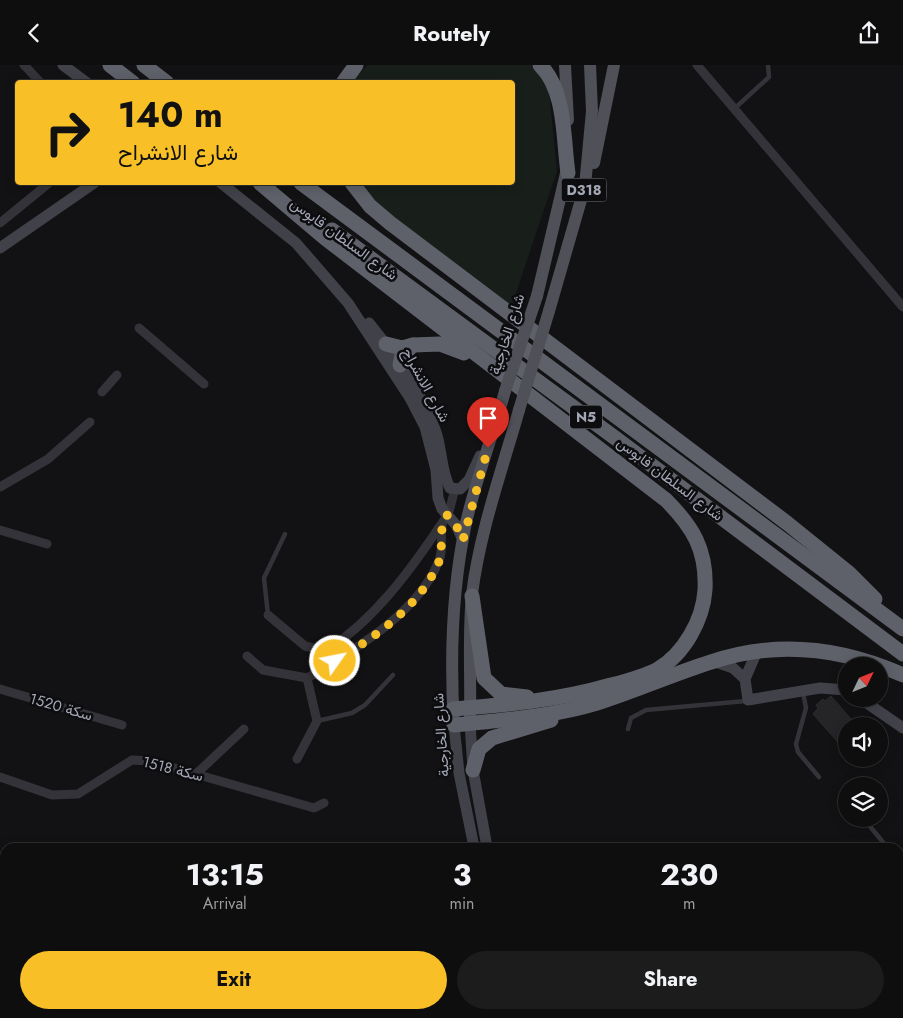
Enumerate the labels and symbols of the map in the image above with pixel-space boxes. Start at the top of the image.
road number: D318 [562,179,606,201]
street label: شارع السلطان قابوس [286,192,402,286]
street label: شارع الخارجية [484,291,530,377]
street label: شارع الانشراح [397,344,456,426]
pin [467,397,509,448]
road number: N5 [570,406,602,429]
street label: شارع السلطان قابوس [612,432,728,526]
position arrow [308,634,360,686]
north arrow [838,657,888,707]
street label: سكة 1520 [27,688,95,727]
street label: شارع الخارجية [427,692,455,778]
street label: سكة 1518 [140,751,206,787]

